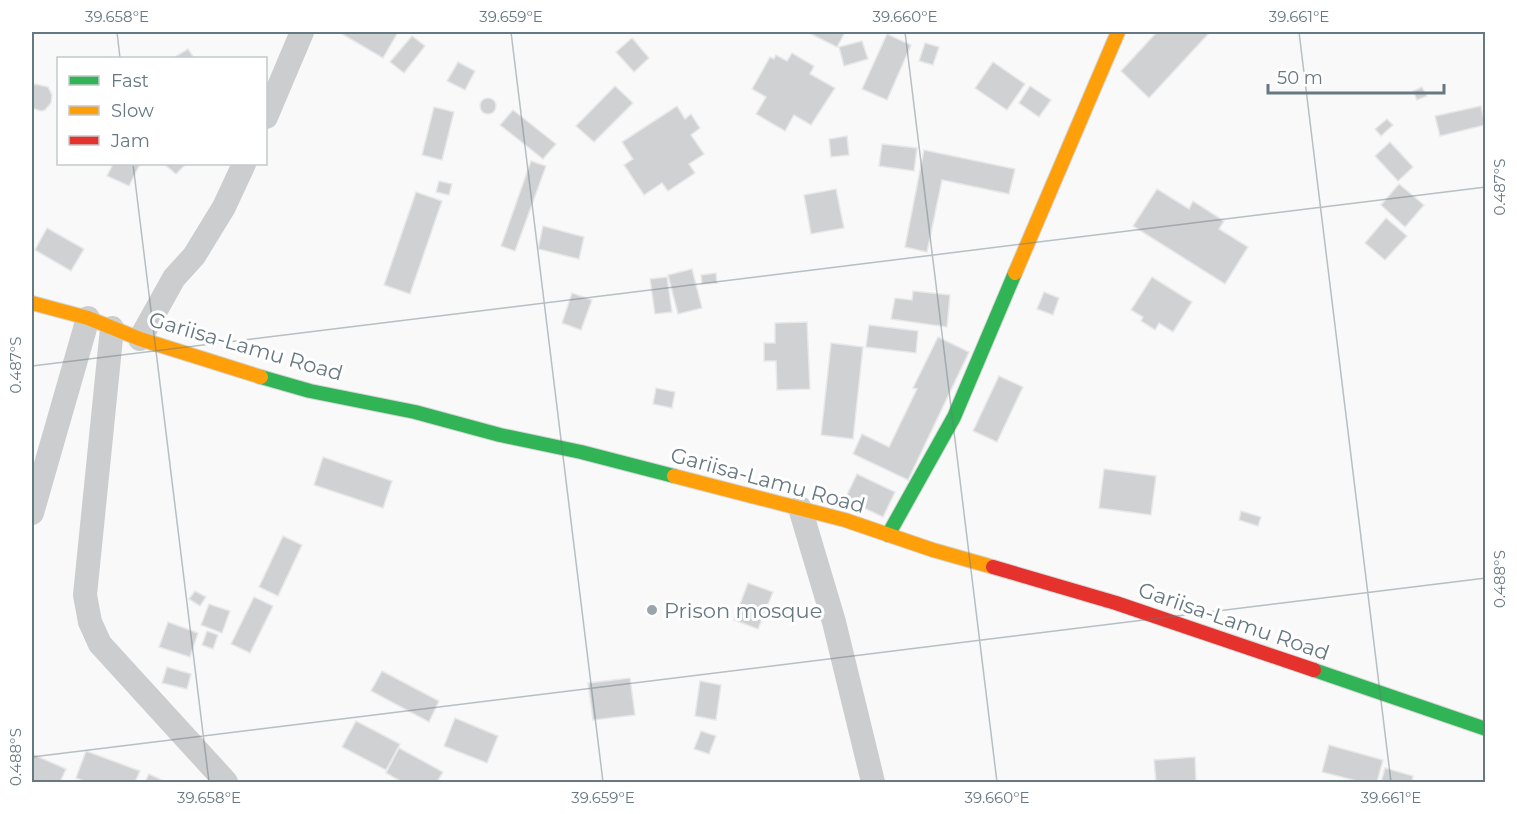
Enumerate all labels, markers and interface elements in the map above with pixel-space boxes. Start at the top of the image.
text: 39.658°E [85,7,149,26]
text: 39.659°E [479,7,543,26]
text: 39.660°E [873,7,938,26]
text: 39.661°E [1269,7,1329,26]
legend [57,57,267,165]
scale bar [1268,57,1444,95]
text: 50 m [1277,67,1323,89]
text: Fast [111,70,149,92]
text: Slow [111,100,154,122]
text: Jam [110,130,150,152]
text: 0.487°S [1490,158,1509,216]
street label: Gariisa-Lamu Road [146,306,346,386]
text: 0.487°S [6,336,25,394]
street label: Gariisa-Lamu Road [668,442,868,518]
text: 0.488°S [1490,550,1509,608]
street label: Gariisa-Lamu Road [1135,577,1333,665]
place label: Prison mosque [664,598,822,623]
marker: Prison mosque [645,603,659,617]
text: 0.488°S [6,728,25,786]
text: 39.658°E [177,788,241,807]
text: 39.659°E [571,788,635,807]
text: 39.660°E [965,788,1030,807]
text: 39.661°E [1361,788,1421,807]

